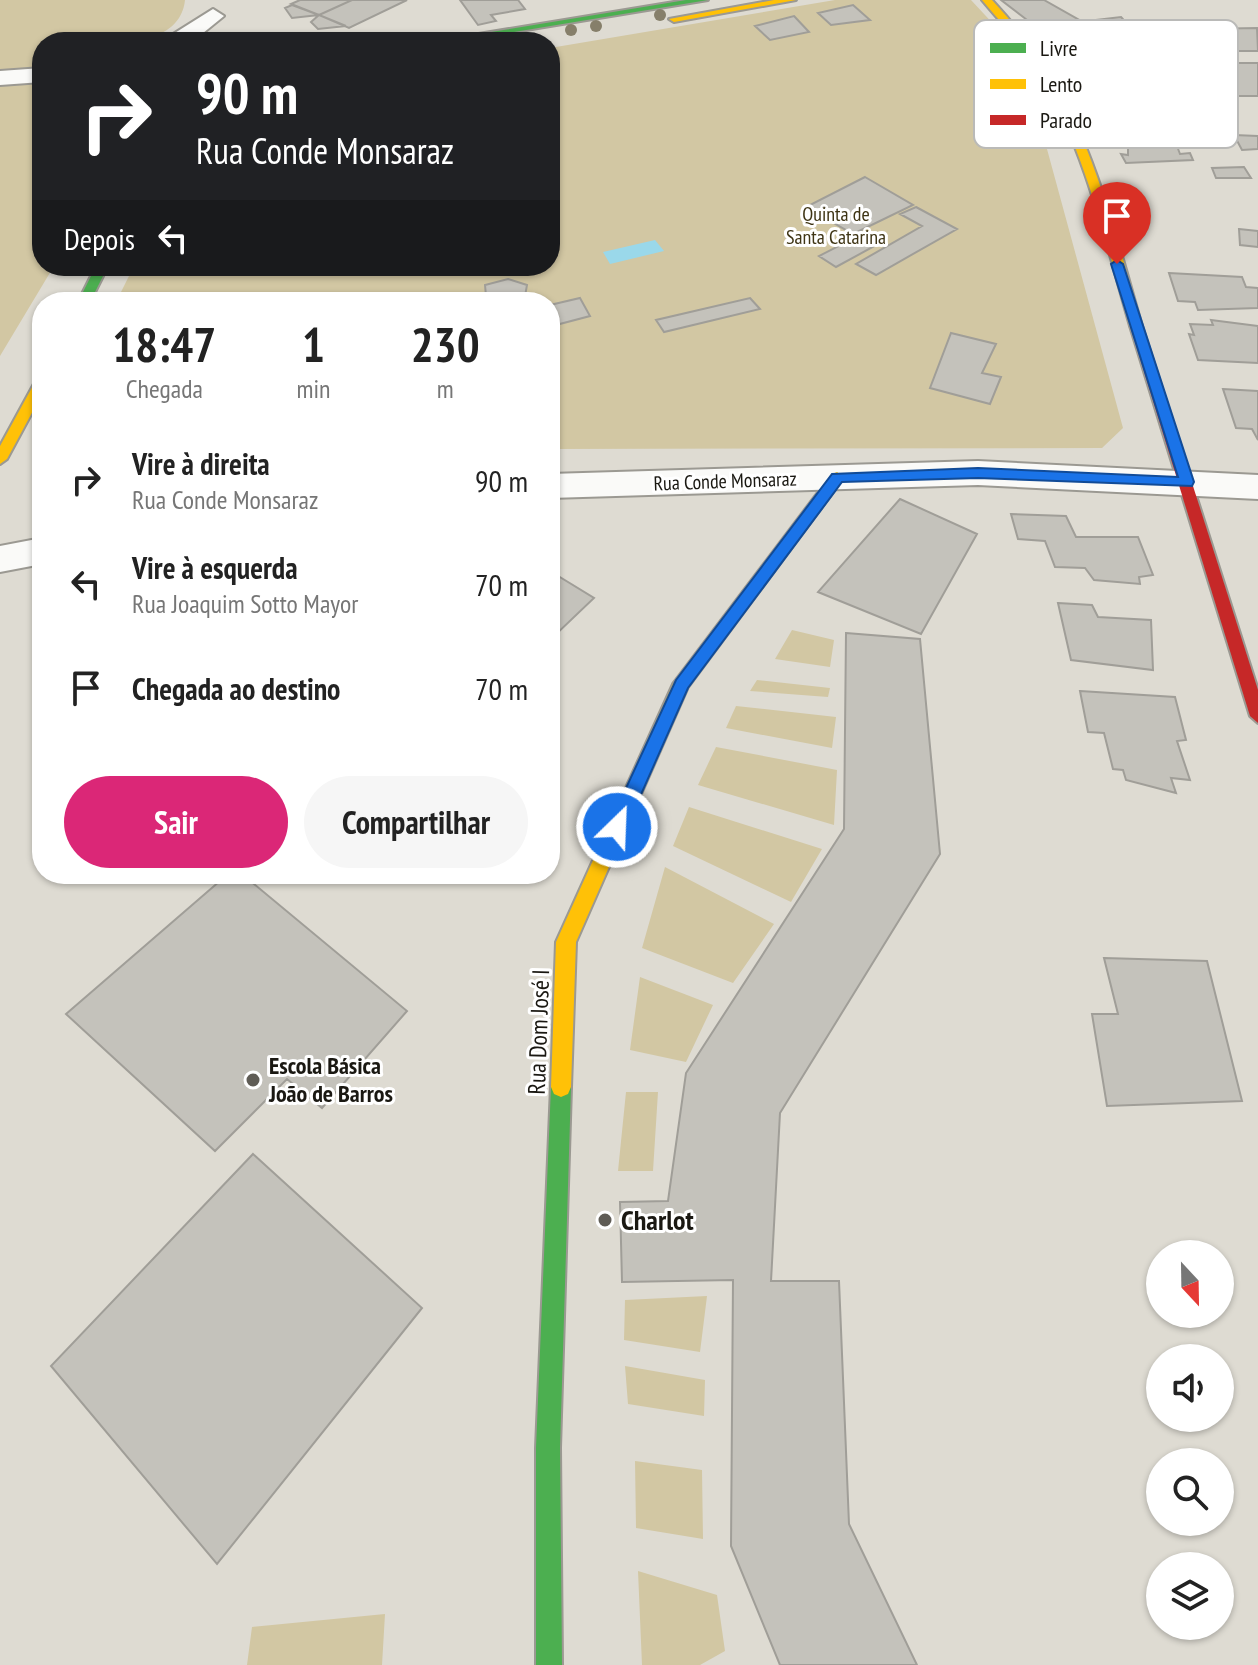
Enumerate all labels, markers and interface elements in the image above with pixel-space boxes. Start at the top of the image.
legend [974,20,1238,148]
text: Livre [1040,34,1078,62]
text: 90 m [196,57,298,129]
icon: right [64,64,168,168]
text: Lento [1040,70,1082,98]
text: Parado [1040,106,1092,134]
text: Rua Conde Monsaraz [196,127,454,174]
pin [1083,182,1151,264]
icon: arrive [1095,194,1139,238]
park label: Quinta de Santa Catarina [786,201,886,250]
icon: left [151,216,195,260]
text: Depois [64,219,135,258]
text: 18:47 [112,313,216,375]
text: 1 [302,313,325,375]
text: 230 [411,313,480,375]
text: Chegada [126,372,203,405]
text: min [296,372,330,405]
text: m [437,372,454,405]
text: Vire à direita [132,444,270,483]
icon: right [64,458,108,502]
text: 90 m [475,461,528,500]
street label: Rua Conde Monsaraz [653,466,797,496]
text: Rua Conde Monsaraz [132,483,318,516]
text: Vire à esquerda [132,548,298,587]
icon: left [64,562,108,606]
text: 70 m [475,565,528,604]
text: Rua Joaquim Sotto Mayor [132,587,358,620]
icon: arrive [64,666,108,710]
text: Chegada ao destino [132,669,340,708]
text: 70 m [475,669,528,708]
button: Sair [64,776,288,868]
button: Compartilhar [304,776,528,868]
position arrow [575,785,659,869]
street label: Rua Dom José I [521,969,556,1095]
place label: Escola Básica João de Barros [268,1050,393,1109]
marker: Escola Básica João de Barros [244,1071,262,1089]
place label: Charlot [621,1201,694,1238]
marker: Charlot [596,1211,614,1229]
north arrow [1146,1240,1234,1328]
map controls [1146,1240,1234,1640]
button: sound [1146,1344,1234,1432]
button: search [1146,1448,1234,1536]
button: layers [1146,1552,1234,1640]

